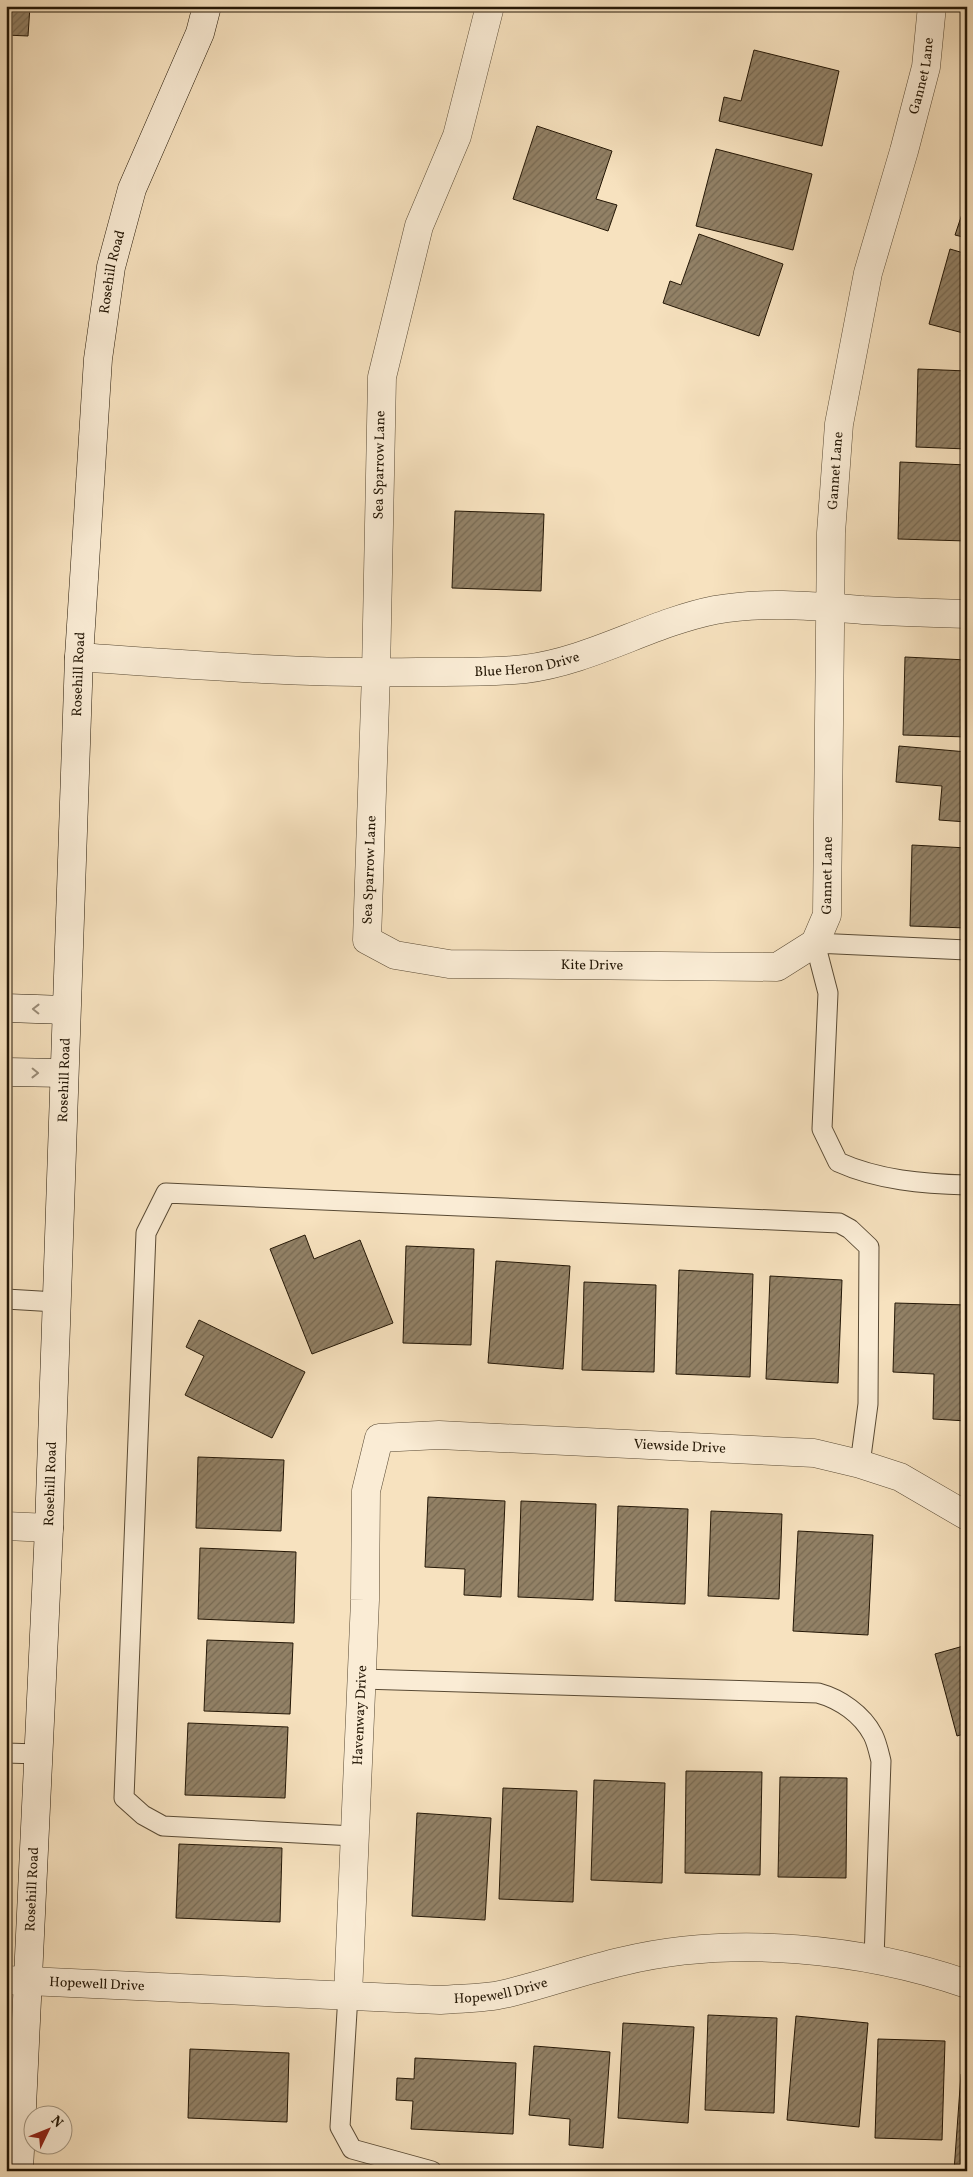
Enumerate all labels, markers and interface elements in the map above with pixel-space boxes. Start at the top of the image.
street label: Gannet Lane [904,36,938,116]
street label: Rosehill Road [95,228,130,315]
street label: Sea Sparrow Lane [370,410,390,520]
street label: Gannet Lane [823,431,848,510]
street label: Rosehill Road [67,631,90,717]
street label: Blue Heron Drive [474,647,582,681]
street label: Sea Sparrow Lane [359,815,381,925]
street label: Gannet Lane [818,836,837,915]
street label: Kite Drive [561,956,624,975]
one-way arrow [32,1004,40,1014]
street label: Rosehill Road [53,1037,75,1123]
one-way arrow [32,1068,39,1078]
street label: Viewside Drive [633,1435,727,1458]
street label: Rosehill Road [40,1441,61,1526]
street label: Havenway Drive [348,1664,372,1766]
street label: Rosehill Road [21,1846,44,1932]
street label: Hopewell Drive [49,1973,145,1996]
street label: Hopewell Drive [453,1973,550,2009]
north arrow [22,2104,72,2154]
text: N [46,2112,67,2132]

